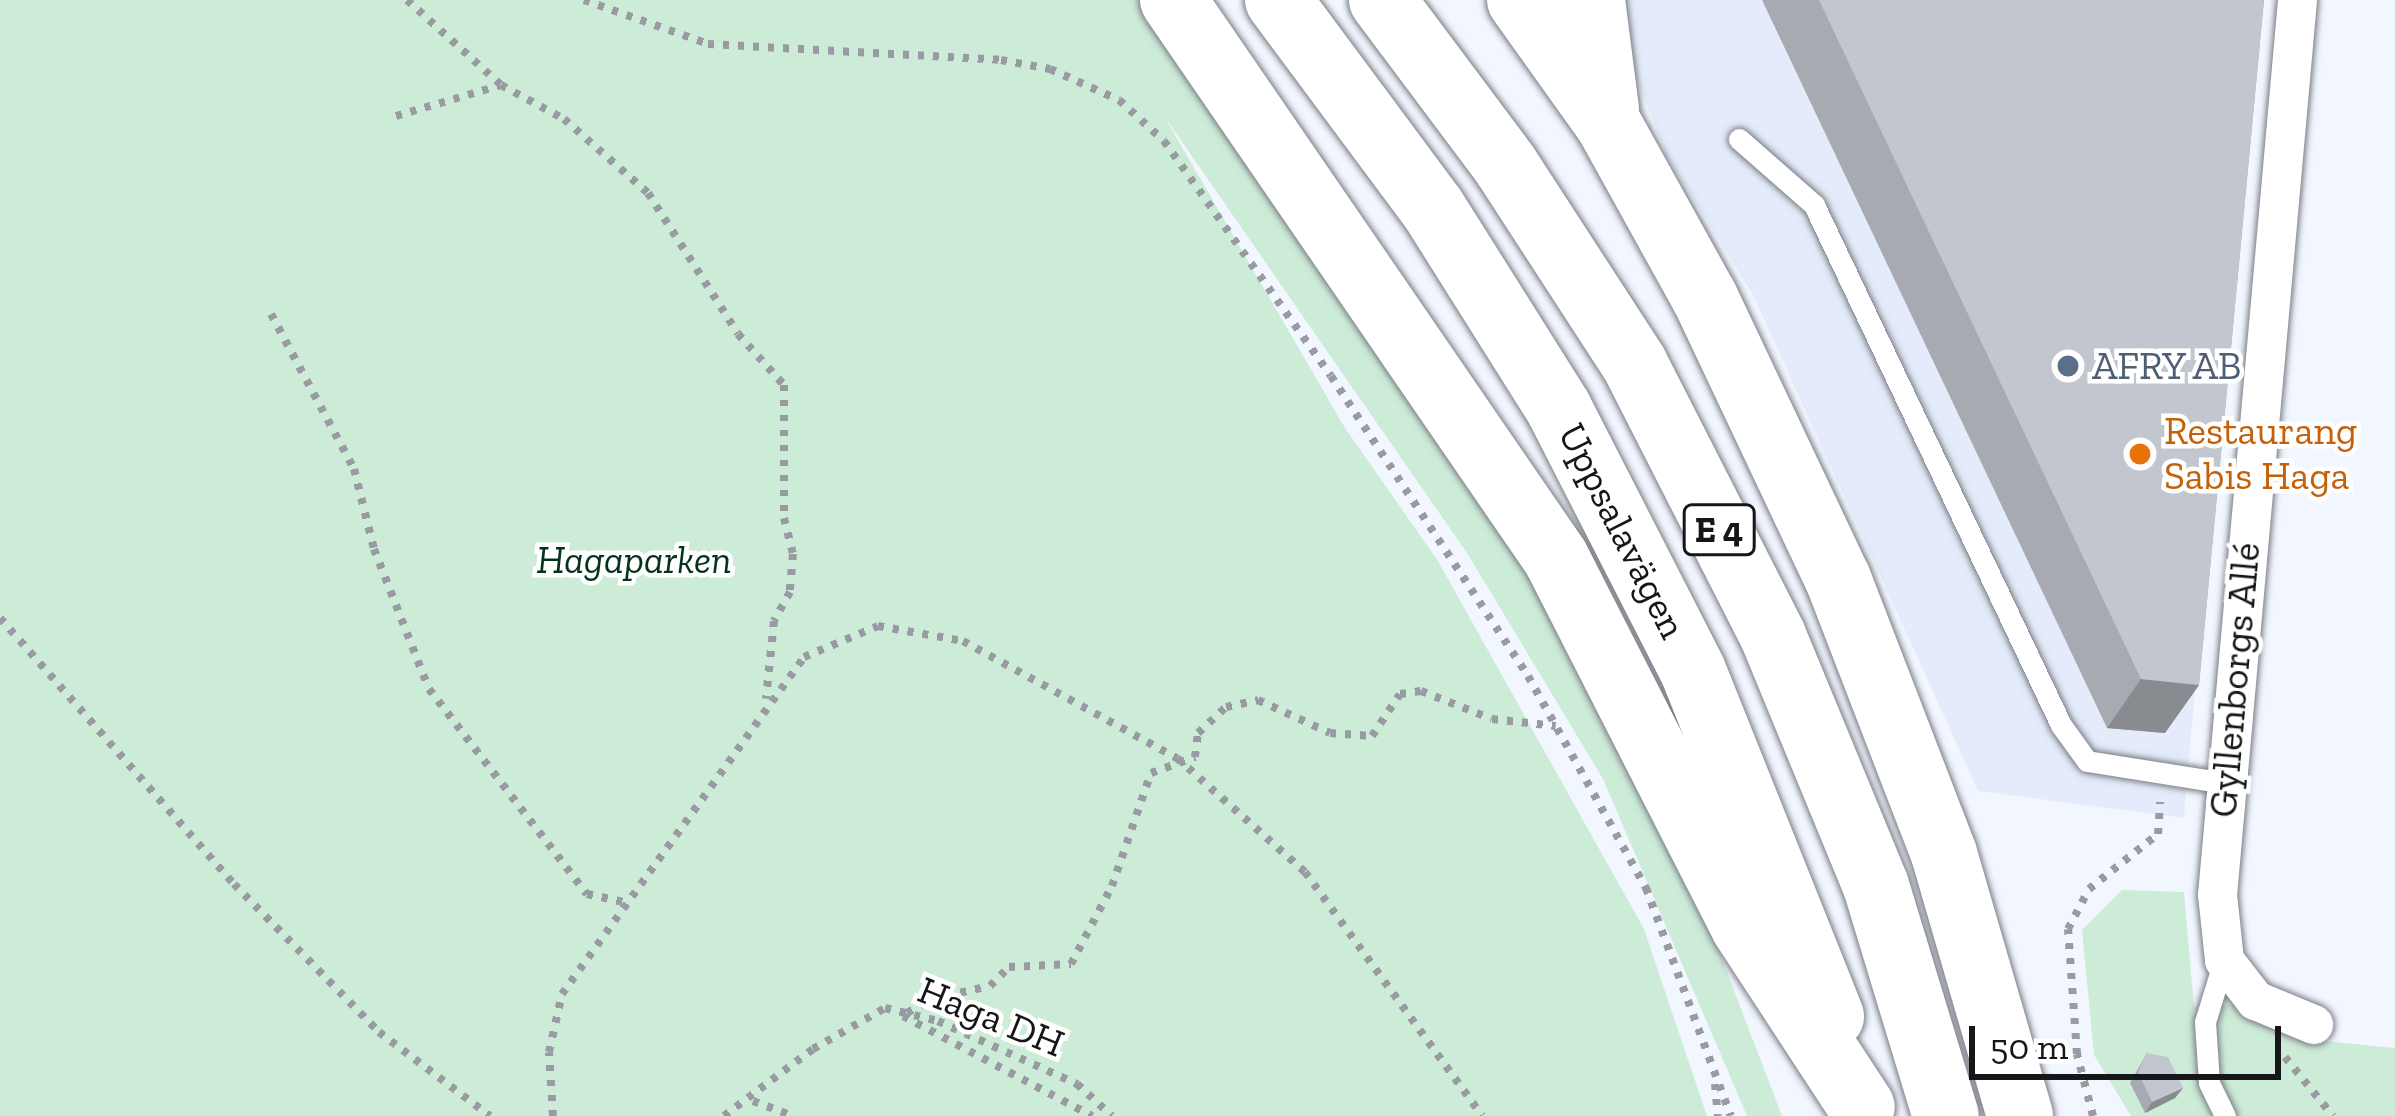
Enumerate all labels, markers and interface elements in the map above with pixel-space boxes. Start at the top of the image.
place label: AFRY AB [2092,343,2244,389]
marker: AFRY AB [2055,353,2081,379]
place label: Restaurang Sabis Haga [2164,409,2357,500]
street label: Uppsalavägen [1548,416,1696,646]
marker: Restaurang Sabis Haga [2127,441,2153,467]
road number: E 4 [1680,500,1758,560]
park label: Hagaparken [537,537,731,583]
street label: Gyllenborgs Allé [2200,540,2270,820]
street label: Haga DH [911,967,1071,1067]
scale bar [1975,1002,2287,1076]
text: 50 m [1990,1025,2068,1068]

